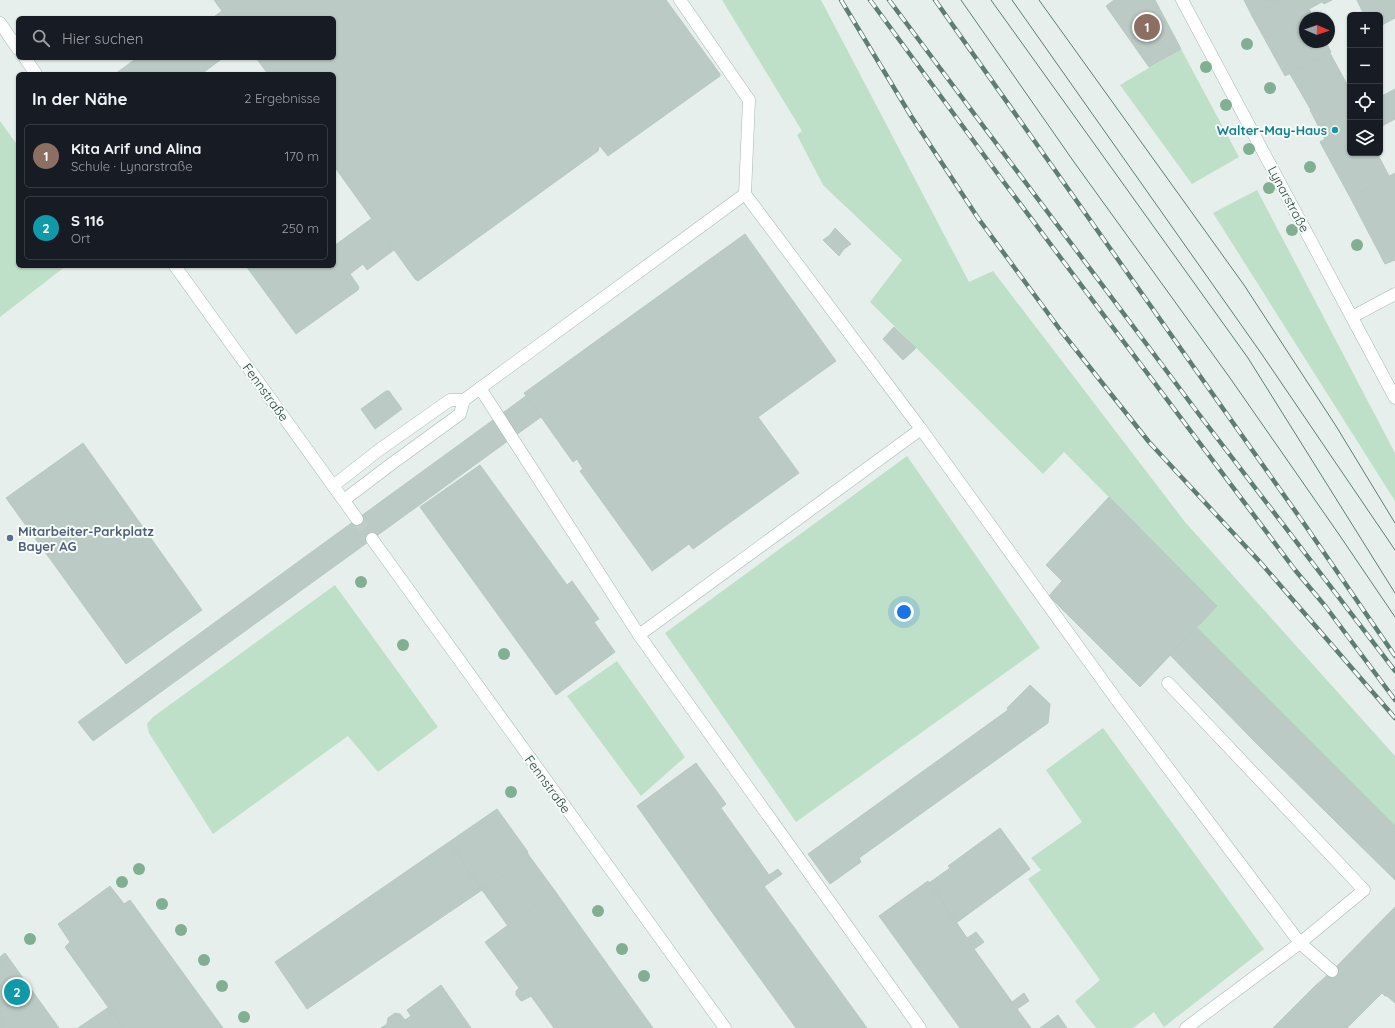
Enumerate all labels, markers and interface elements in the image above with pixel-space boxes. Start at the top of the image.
pin: 1 [1134,12,1160,42]
north arrow [1299,12,1335,48]
map controls [1347,12,1383,156]
button: + [1347,12,1383,48]
search box [16,16,336,60]
icon: search [30,27,52,49]
text: Hier suchen [62,29,143,48]
button: − [1347,48,1383,84]
button: locate [1347,84,1383,120]
text: In der Nähe [32,88,128,109]
text: 2 Ergebnisse [244,90,320,106]
button: layers [1347,120,1383,156]
place label: Walter-May-Haus [1217,122,1327,138]
marker: Walter-May-Haus [1330,125,1340,135]
text: Kita Arif und Alina [71,139,201,158]
text: 1 [43,148,49,164]
text: 170 m [284,148,319,164]
text: Schule · Lynarstraße [71,158,193,174]
street label: Lynarstraße [1265,163,1313,235]
text: S 116 [71,211,104,230]
text: 2 [42,220,50,236]
text: 250 m [282,220,319,236]
text: Ort [71,230,90,246]
street label: Fennstraße [240,360,292,424]
place label: Mitarbeiter-Parkplatz Bayer AG [18,523,154,554]
marker: Mitarbeiter-Parkplatz Bayer AG [5,533,15,543]
your location [894,602,914,622]
street label: Fennstraße [522,752,574,816]
pin: 2 [4,977,30,1007]

